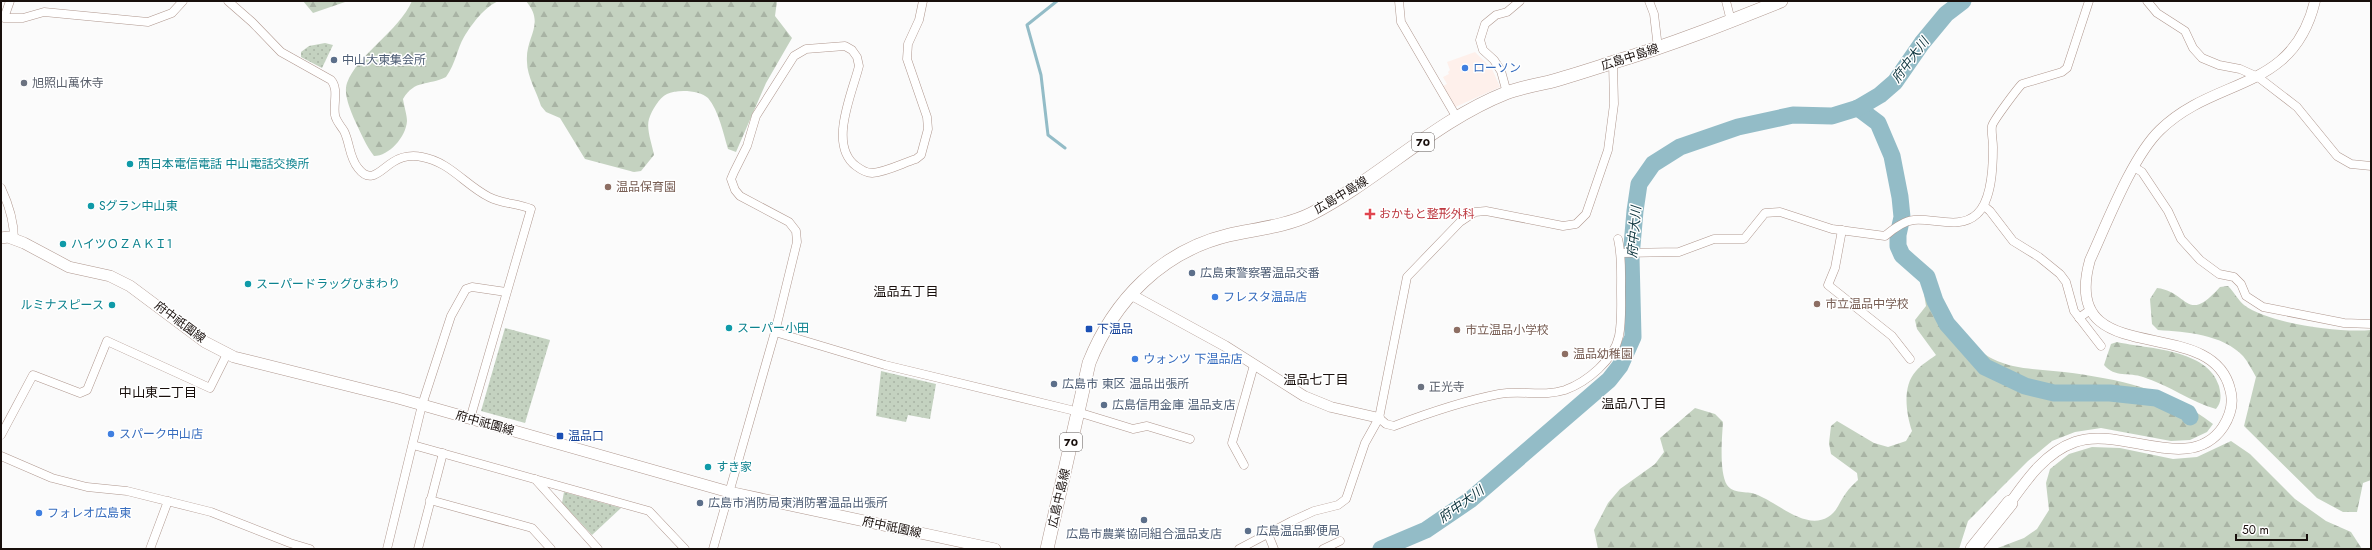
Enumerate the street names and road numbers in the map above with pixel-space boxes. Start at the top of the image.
street label: 広島中島線 [1599,39,1661,75]
road number: 70 [1412,133,1434,151]
street label: 広島中島線 [1311,172,1371,218]
street label: 府中祇園線 [151,297,209,347]
street label: 府中祇園線 [454,406,516,440]
road number: 70 [1060,433,1082,451]
street label: 広島中島線 [1043,467,1075,529]
street label: 府中祇園線 [861,512,923,542]

